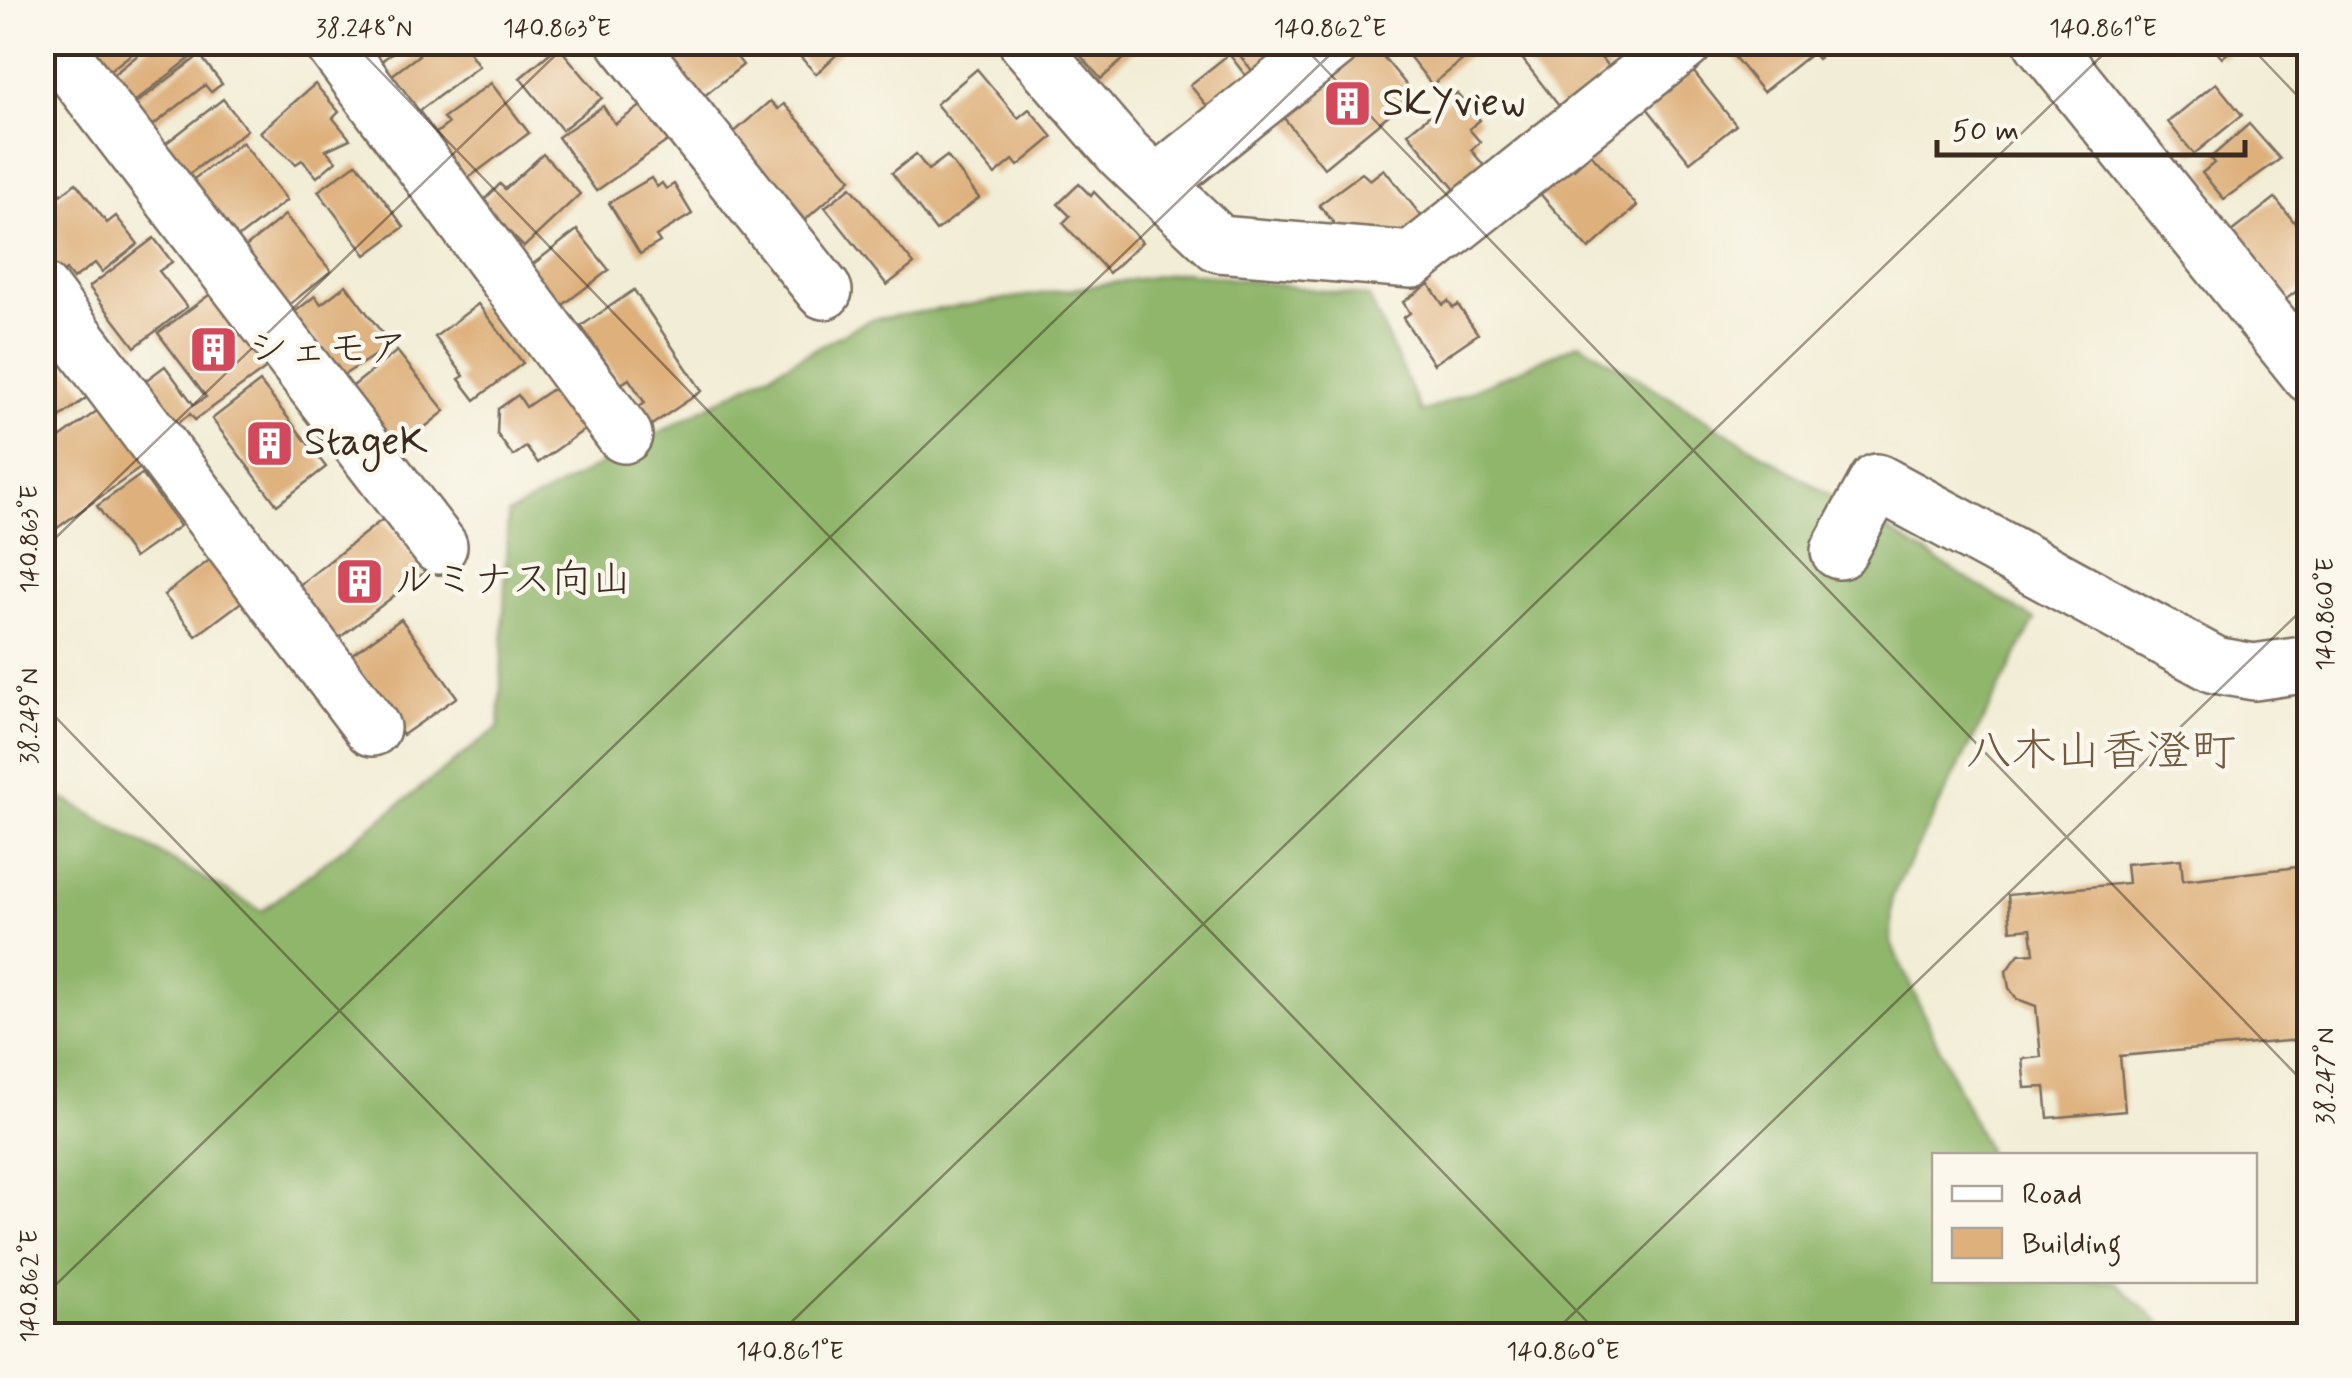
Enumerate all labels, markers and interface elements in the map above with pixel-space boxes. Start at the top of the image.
text: 38.248°N [316,13,412,46]
text: 140.863°E [503,13,611,46]
text: 140.862°E [1273,13,1387,46]
text: 140.861°E [2049,13,2157,46]
building icon: SKYview [1321,78,1373,130]
place label: SKYview [1382,78,1525,130]
scale bar [1937,95,2244,157]
text: 50 m [1952,112,2019,151]
building icon: シェモア [187,324,239,376]
place label: シェモア [248,324,408,376]
building icon: StageK [243,417,295,469]
place label: StageK [304,417,428,472]
text: 140.863°E [14,485,47,593]
building icon: ルミナス向山 [333,555,385,607]
place label: ルミナス向山 [394,555,632,607]
text: 140.860°E [2310,557,2343,671]
text: 38.249°N [14,668,47,764]
district label: 八木山香澄町 [1966,723,2236,782]
text: 38.247°N [2310,1027,2343,1125]
legend [1932,1153,2257,1283]
text: Road [2022,1175,2082,1214]
text: Building [2022,1225,2121,1267]
text: 140.862°E [14,1229,47,1343]
text: 140.861°E [736,1336,844,1369]
text: 140.860°E [1506,1336,1620,1369]

